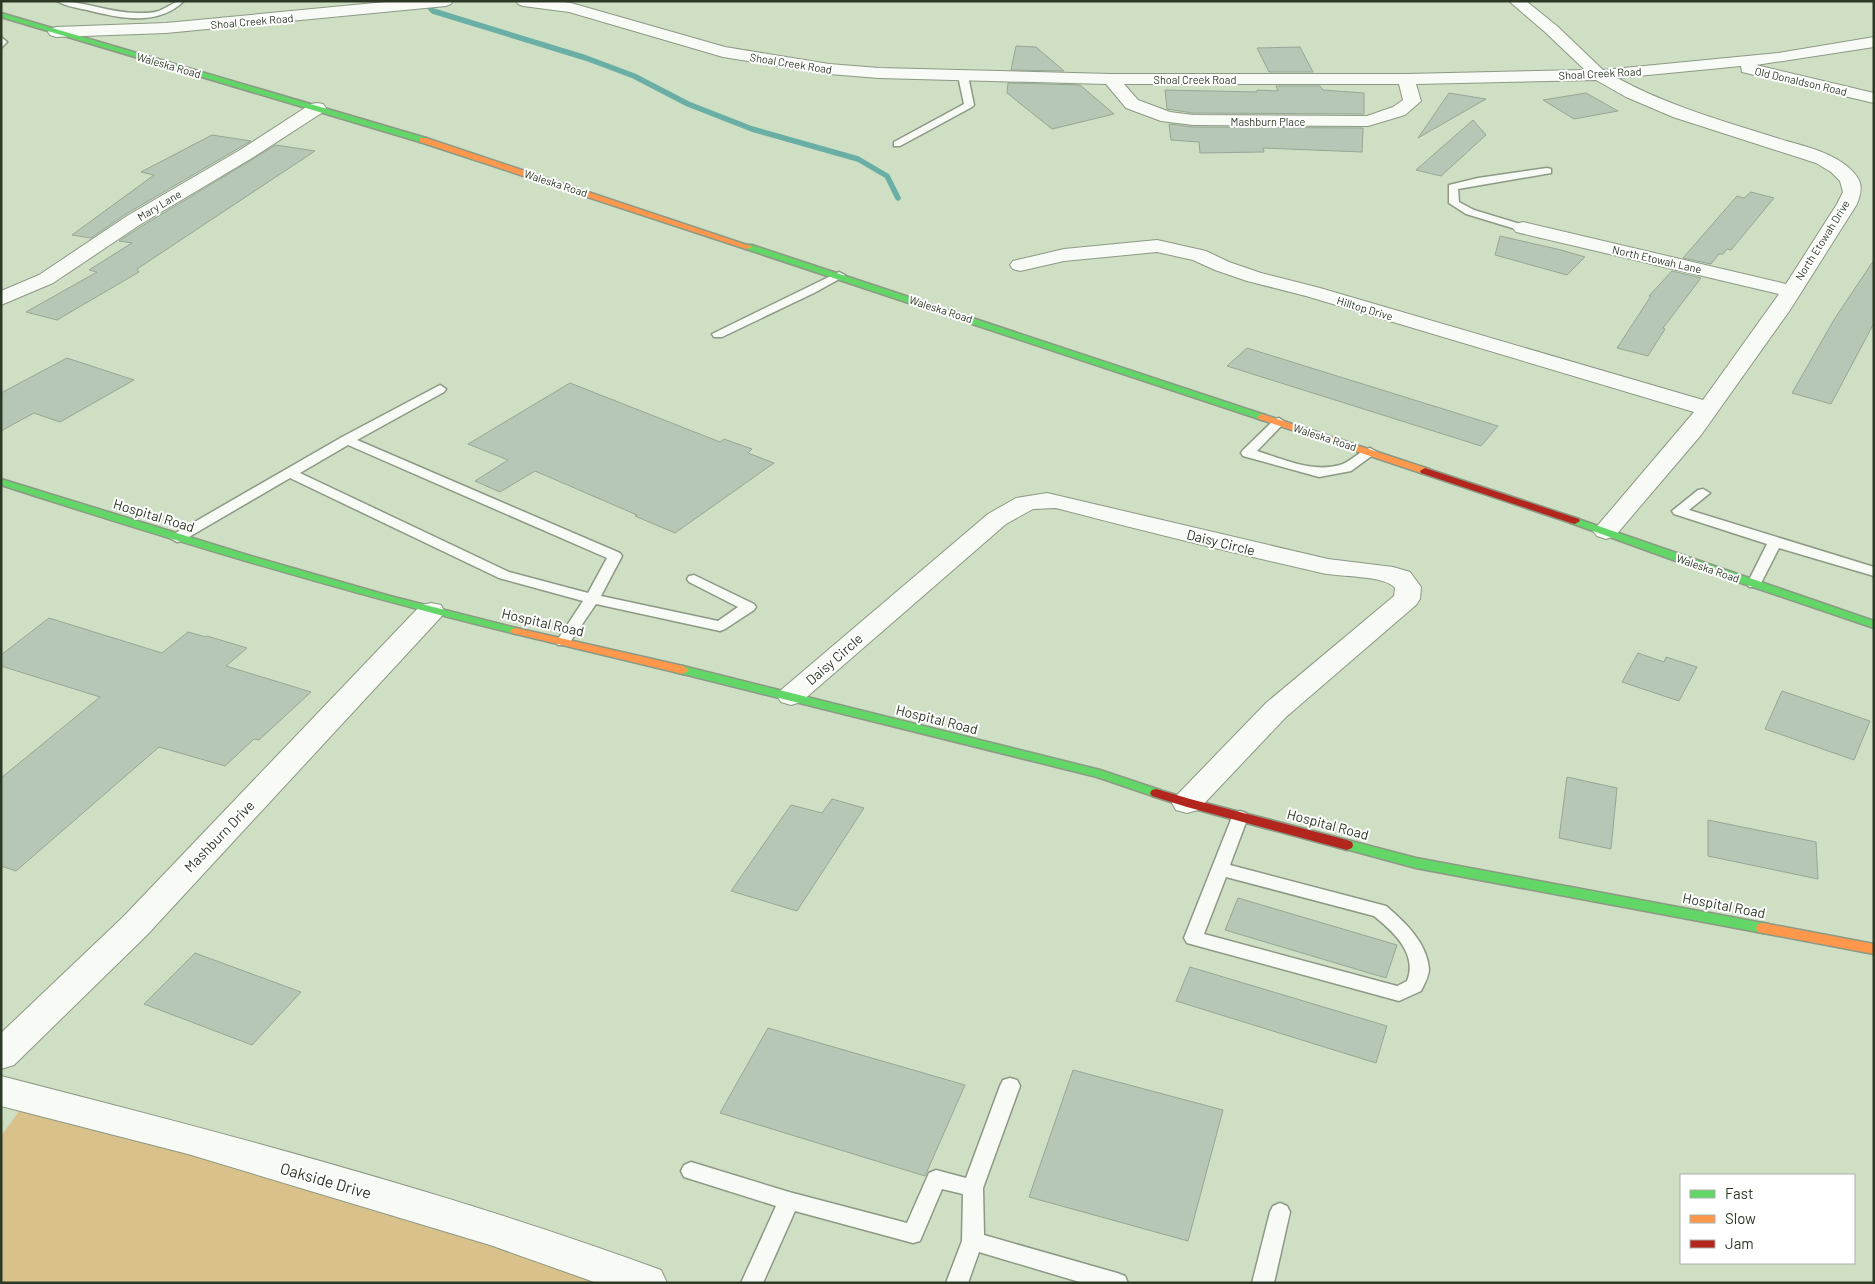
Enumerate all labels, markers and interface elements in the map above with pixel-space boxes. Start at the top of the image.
street label: Shoal Creek Road [210,11,294,31]
street label: Waleska Road [136,50,202,80]
street label: Shoal Creek Road [749,50,833,76]
street label: Shoal Creek Road [1558,64,1642,82]
street label: Old Donaldson Road [1754,64,1848,98]
street label: Shoal Creek Road [1153,73,1237,86]
street label: Mashburn Place [1231,115,1306,128]
street label: Waleska Road [523,167,589,199]
street label: Mary Lane [135,187,183,223]
street label: North Etowah Drive [1792,197,1852,282]
street label: North Etowah Lane [1611,242,1703,276]
street label: Waleska Road [908,293,974,325]
street label: Hilltop Drive [1336,293,1395,323]
street label: Waleska Road [1292,421,1358,453]
street label: Hospital Road [111,495,197,535]
street label: Daisy Circle [1185,525,1257,559]
street label: Waleska Road [1675,551,1741,585]
street label: Hospital Road [500,604,586,640]
street label: Daisy Circle [802,630,866,688]
street label: Hospital Road [894,701,980,737]
street label: Mashburn Drive [181,797,257,875]
street label: Hospital Road [1285,805,1371,843]
street label: Hospital Road [1681,889,1767,921]
street label: Oakside Drive [278,1158,374,1202]
legend [1680,1174,1855,1264]
text: Fast [1725,1184,1753,1202]
text: Slow [1725,1209,1756,1227]
text: Jam [1725,1234,1754,1252]

